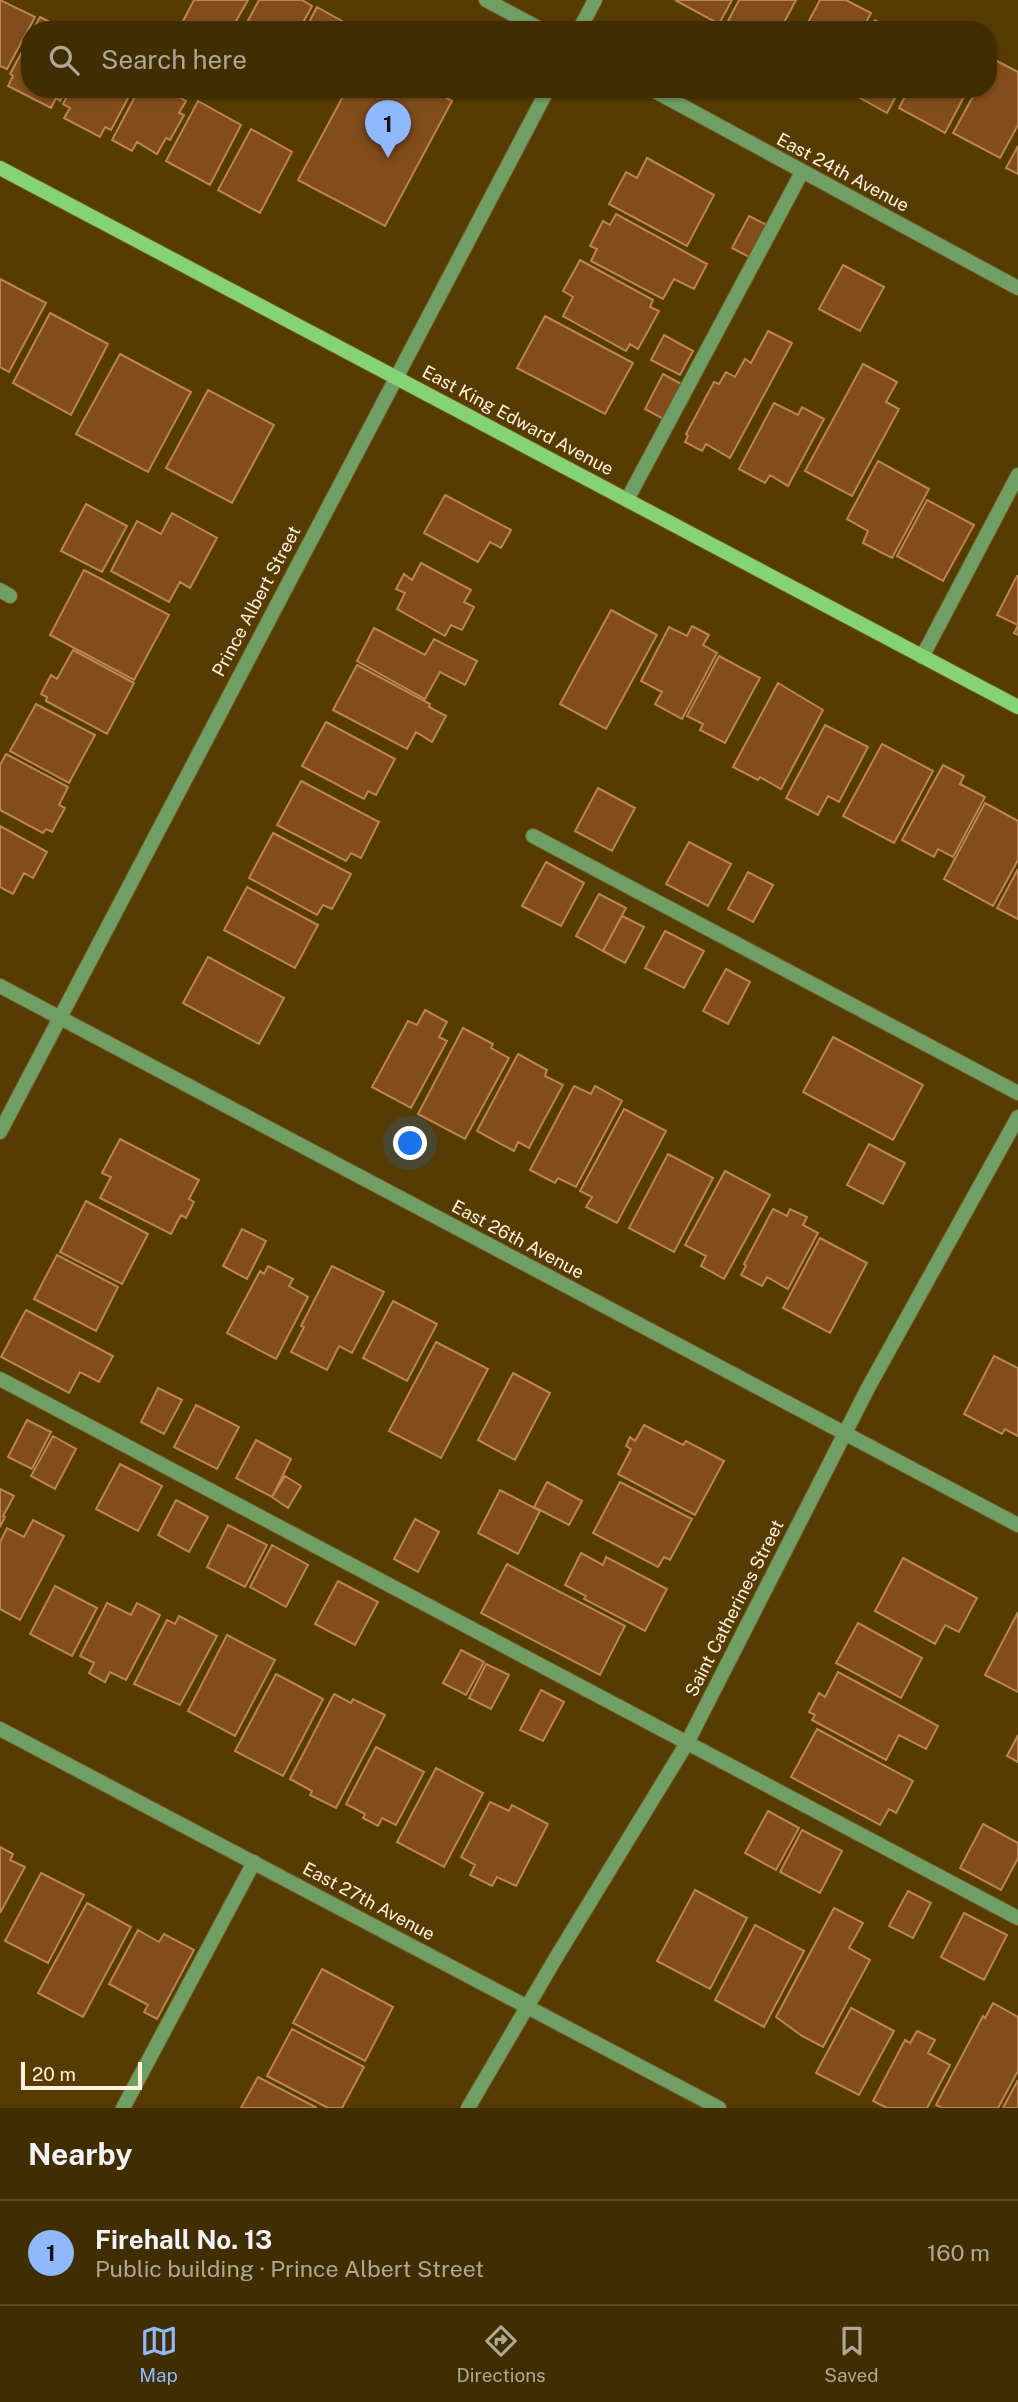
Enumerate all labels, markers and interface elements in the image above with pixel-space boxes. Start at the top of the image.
search box [21,21,997,98]
icon: search [45,41,83,79]
text: Search here [101,44,247,75]
pin: 1 [365,100,411,158]
street label: East 24th Avenue [773,128,913,216]
street label: East King Edward Avenue [419,361,617,479]
street label: Prince Albert Street [207,522,305,680]
your location [393,1126,427,1160]
street label: East 26th Avenue [448,1195,588,1283]
street label: Saint Catherines Street [680,1516,788,1700]
street label: East 27th Avenue [299,1857,439,1945]
scale bar [21,2059,142,2091]
text: 20 m [32,2063,76,2085]
text: Nearby [28,2136,132,2172]
text: Firehall No. 13 [95,2224,272,2255]
text: 1 [46,2239,56,2266]
text: 160 m [927,2239,990,2266]
text: Public building · Prince Albert Street [95,2255,484,2282]
tab: Map [139,2322,178,2386]
tab: Directions [456,2322,546,2386]
tab: Saved [824,2322,879,2386]

